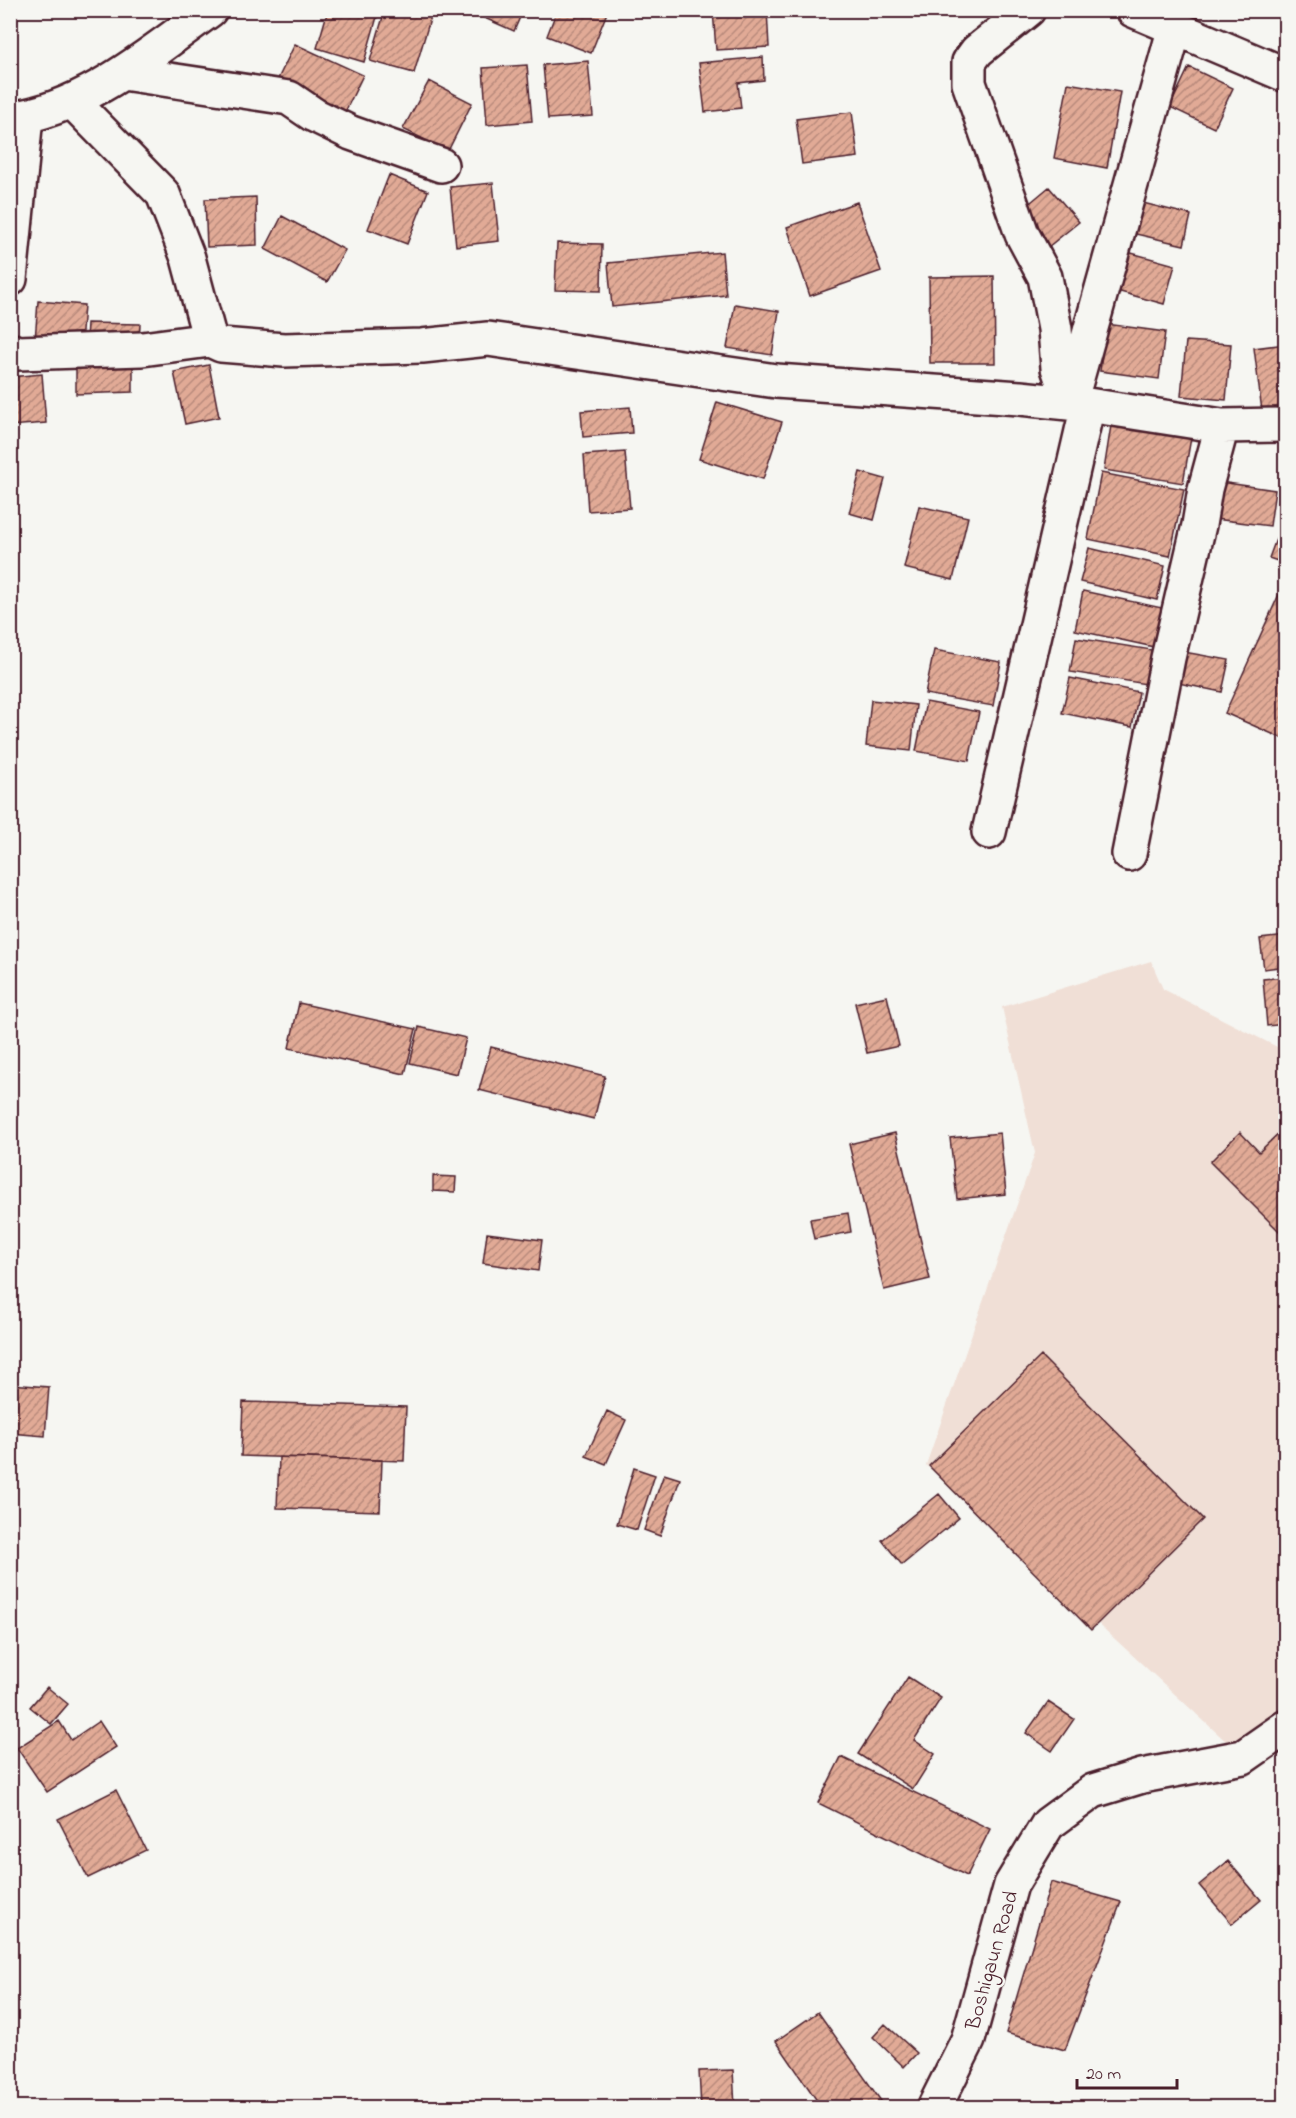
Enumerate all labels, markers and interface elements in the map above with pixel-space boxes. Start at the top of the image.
street label: Boshigaun Road [958,1887,1029,2035]
scale bar [1077,2052,1178,2090]
text: 20 m [1086,2062,1121,2088]

